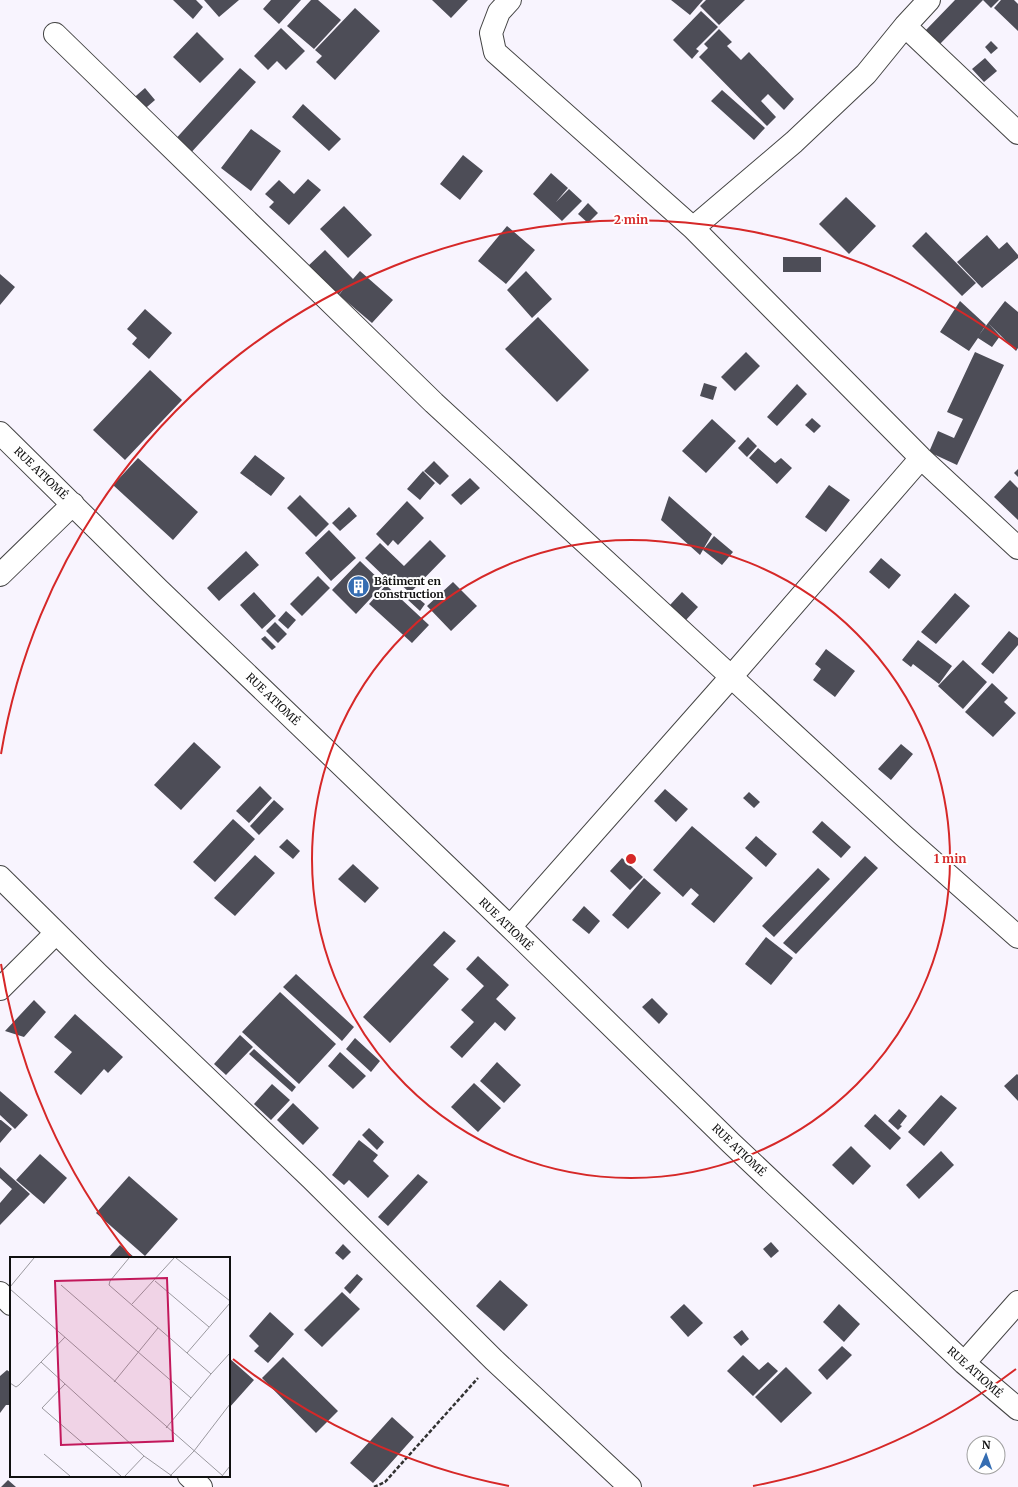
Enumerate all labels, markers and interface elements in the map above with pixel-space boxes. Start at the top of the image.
text: 2 min [614,212,648,227]
street label: RUE ATIOMÉ [11,444,71,502]
building icon: Bâtiment en construction [345,574,371,600]
place label: Bâtiment en construction [374,574,444,601]
street label: RUE ATIOMÉ [243,670,303,728]
text: 1 min [934,851,966,866]
centre of rings [624,852,638,866]
street label: RUE ATIOMÉ [476,895,536,953]
street label: RUE ATIOMÉ [709,1121,769,1179]
inset map [10,1257,230,1477]
street label: RUE ATIOMÉ [945,1344,1005,1400]
north arrow [966,1435,1006,1475]
text: N [982,1438,991,1452]

